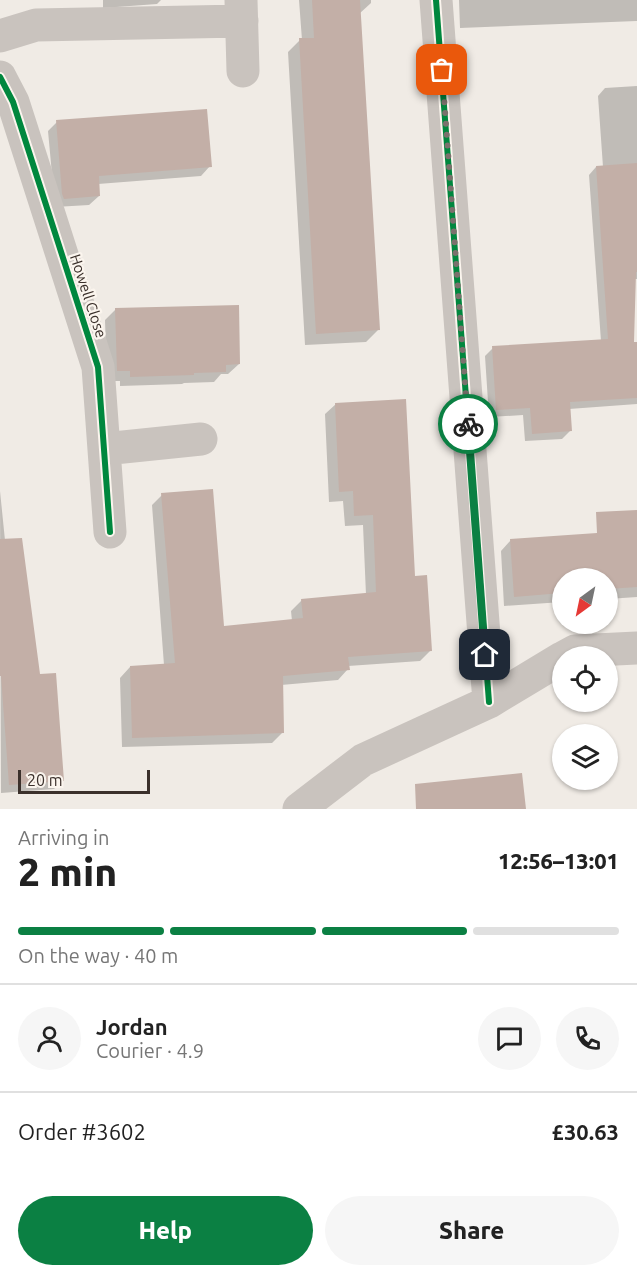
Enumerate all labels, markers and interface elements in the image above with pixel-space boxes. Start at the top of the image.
pin [416,44,467,95]
icon: bag [425,53,458,86]
street label: Howell Close [67,252,110,340]
courier [438,394,498,454]
icon: bike [452,408,485,441]
north arrow [552,568,618,634]
map controls [552,568,618,790]
pin [459,629,510,680]
icon: home [468,638,501,671]
button: locate [552,646,618,712]
button: layers [552,724,618,790]
scale bar [18,767,150,794]
text: 20 m [27,771,63,789]
text: Arriving in [18,826,109,849]
text: 12:56–13:01 [498,848,619,873]
text: 2 min [18,850,117,893]
text: On the way · 40 m [18,944,178,967]
button: person [18,1007,81,1070]
button: chat [478,1007,541,1070]
button: phone [556,1007,619,1070]
text: Jordan [96,1014,168,1039]
text: Courier · 4.9 [96,1039,204,1062]
text: Order #3602 [18,1119,146,1144]
text: £30.63 [552,1119,619,1144]
button: Help [18,1196,313,1265]
button: Share [325,1196,619,1265]

